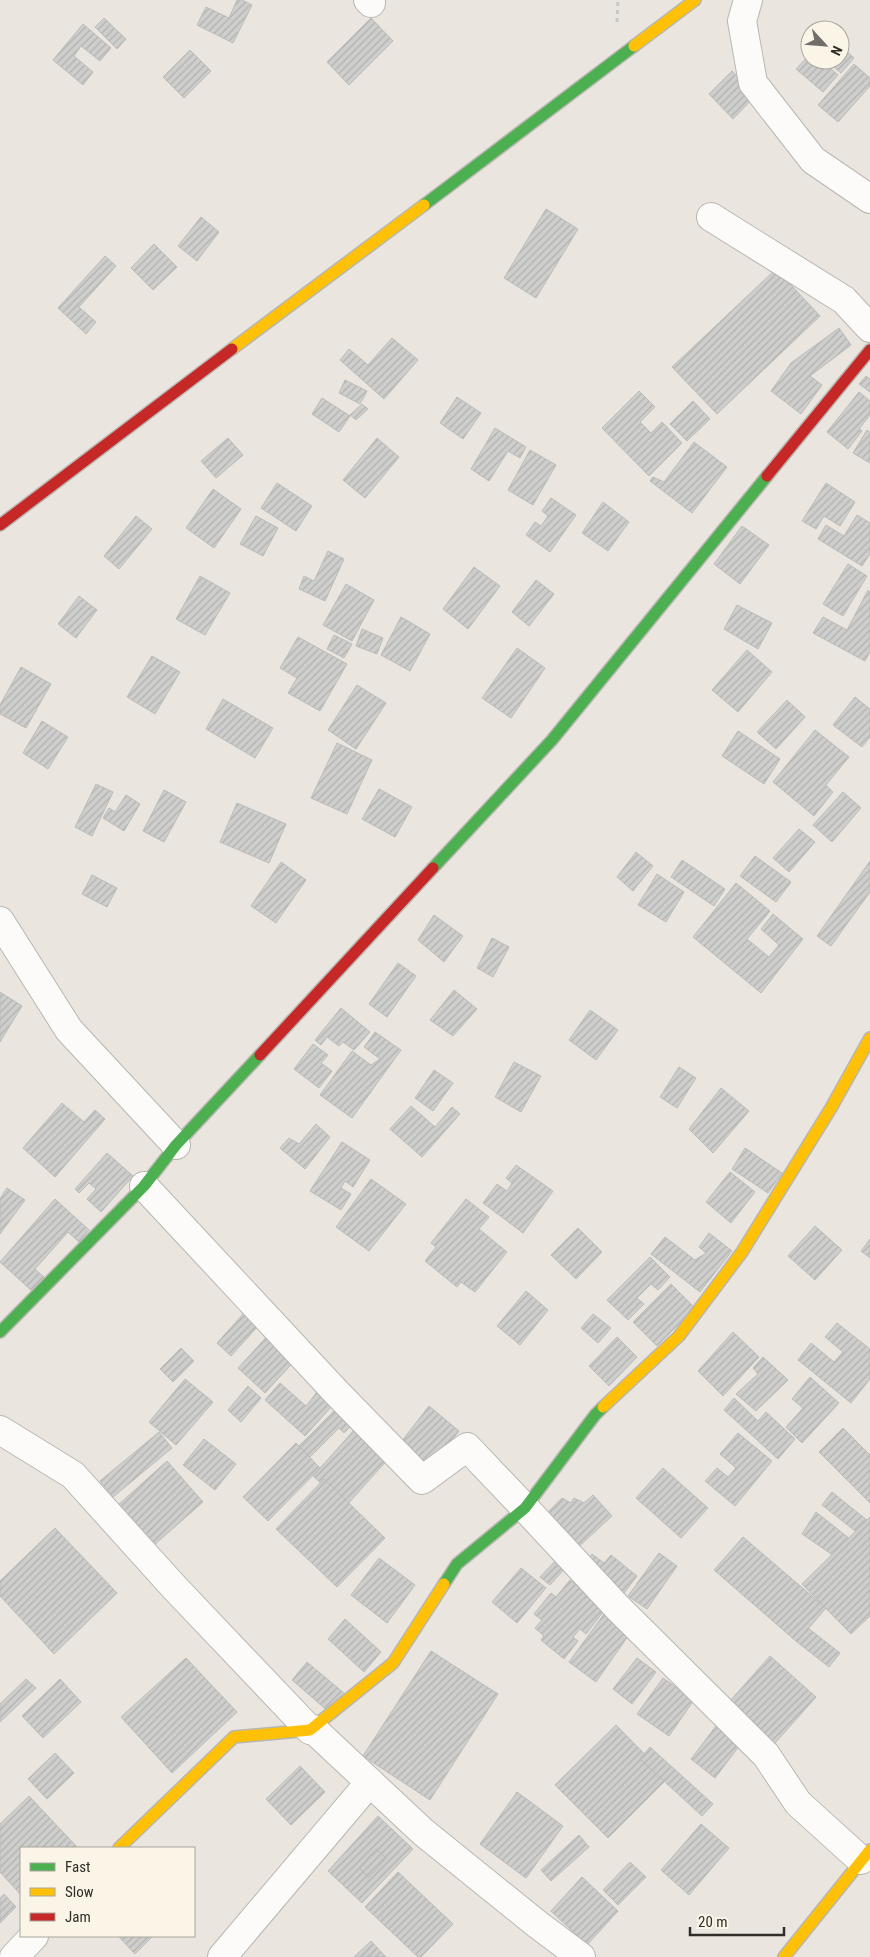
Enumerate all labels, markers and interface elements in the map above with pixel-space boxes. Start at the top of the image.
north arrow [800,20,850,70]
text: N [828,43,846,58]
legend [20,1847,195,1937]
text: Fast [65,1858,90,1876]
text: Slow [65,1883,94,1901]
scale bar [690,1904,784,1936]
text: Jam [65,1908,91,1926]
text: 20 m [698,1913,728,1931]

